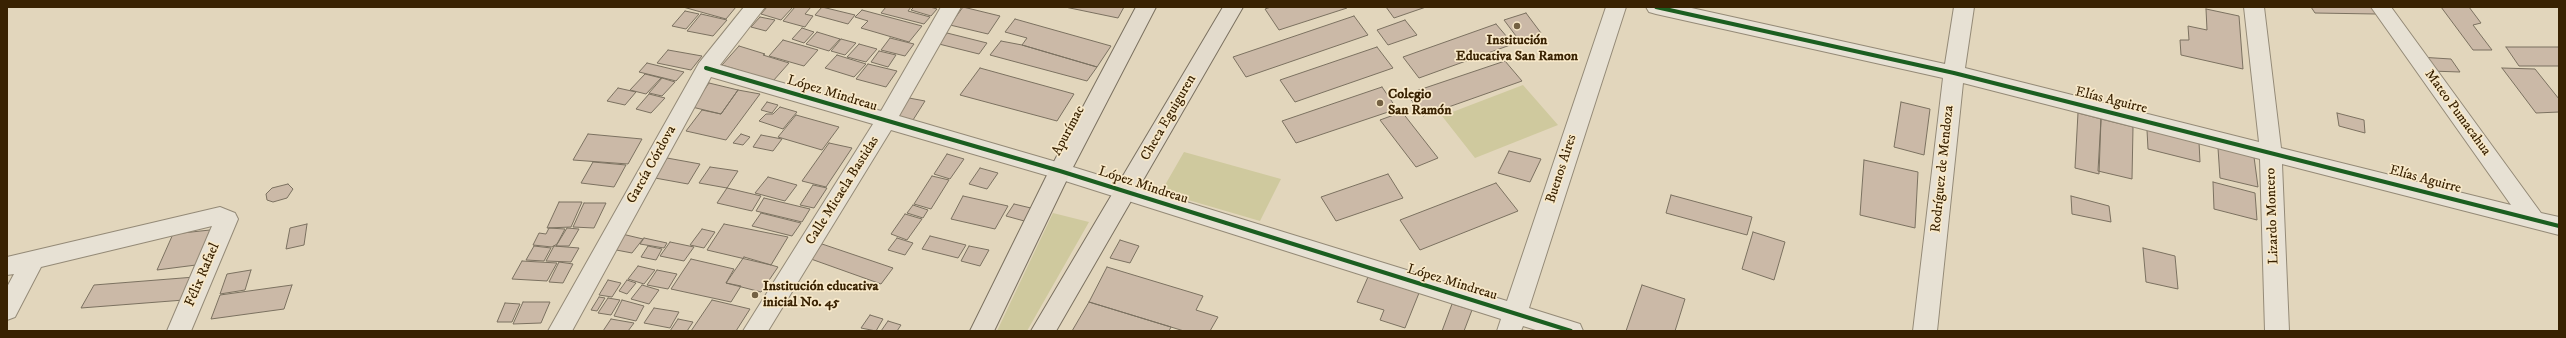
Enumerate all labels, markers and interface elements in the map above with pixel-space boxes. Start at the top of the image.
marker: Institución Educativa San Ramon [1512,21,1522,31]
place label: Institución Educativa San Ramon [1456,33,1578,66]
street label: Mateo Pumacahua [2420,67,2494,159]
street label: López Mindreau [785,72,879,116]
street label: Checa Eguiguren [1138,72,1200,164]
street label: Elías Aguirre [2073,84,2149,118]
place label: Colegio San Ramón [1388,87,1451,120]
marker: Colegio San Ramón [1375,98,1385,108]
street label: Apurímac [1049,103,1089,159]
street label: Rodríguez de Mendoza [1928,105,1958,233]
street label: García Córdova [624,123,680,207]
street label: Buenos Aires [1543,132,1581,206]
street label: Calle Micaela Bastidas [803,134,883,248]
street label: Elías Aguirre [2387,162,2463,198]
street label: López Mindreau [1096,164,1190,208]
street label: Lizardo Montero [2263,167,2283,265]
street label: Félix Rafael [182,241,224,309]
street label: López Mindreau [1405,261,1499,305]
place label: Institución educativa inicial No. 45 [763,279,879,312]
marker: Institución educativa inicial No. 45 [750,290,760,300]

